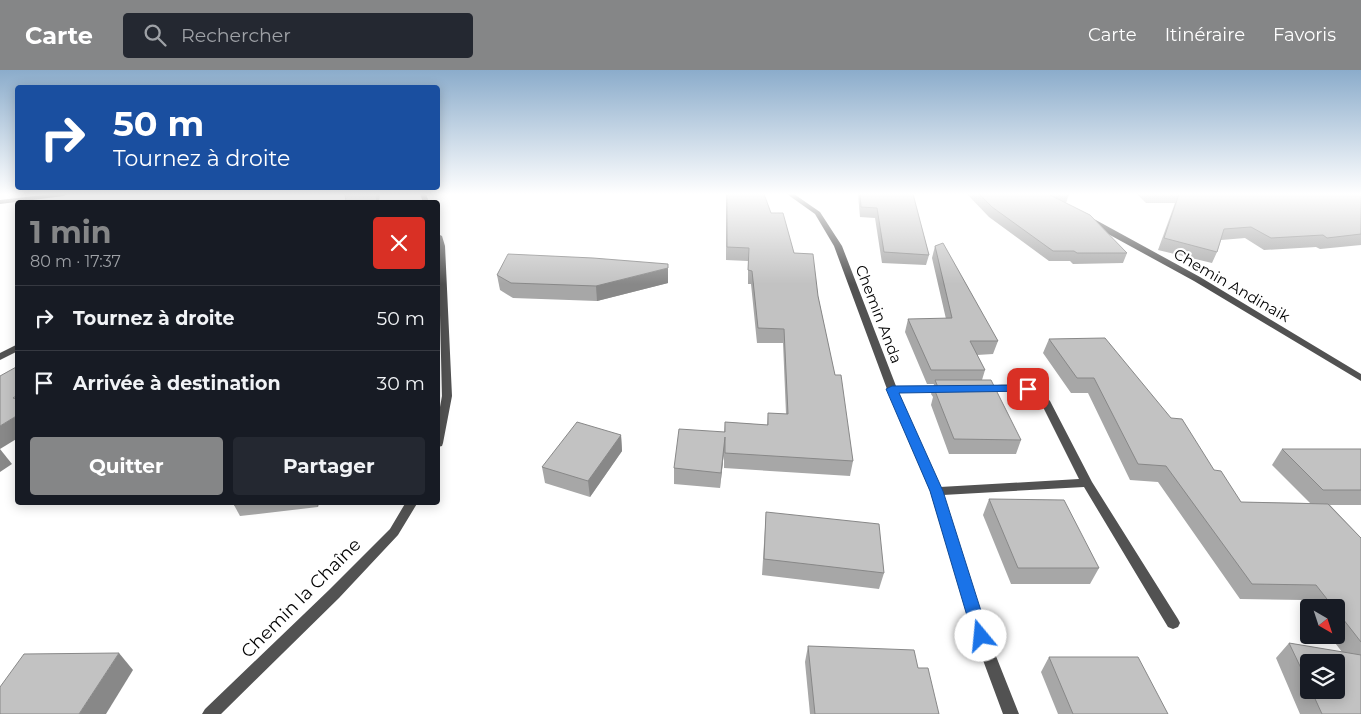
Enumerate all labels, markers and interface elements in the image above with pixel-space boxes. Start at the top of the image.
search box [123,13,473,58]
text: Carte [25,21,93,50]
icon: search [141,21,169,49]
text: Rechercher [181,24,291,47]
text: Carte [1088,24,1137,46]
text: Itinéraire [1165,24,1245,46]
text: Favoris [1273,24,1336,46]
text: 50 m [113,102,204,145]
icon: right [30,105,95,170]
text: Tournez à droite [113,145,290,172]
text: 1 min [30,214,111,251]
button: close [373,217,425,269]
street label: Chemin Andinaik [1171,244,1293,326]
text: 80 m · 17:37 [30,252,121,271]
street label: Chemin Anda [852,262,906,366]
icon: right [30,304,58,332]
text: Tournez à droite [73,307,234,330]
text: 50 m [377,307,425,330]
pin [1007,368,1049,410]
icon: arrive [30,369,58,397]
text: Arrivée à destination [73,372,281,395]
text: 30 m [377,372,425,395]
icon: arrive [1014,375,1042,403]
button: Quitter [30,437,223,495]
button: Partager [233,437,425,495]
street label: Chemin la Chaîne [237,533,366,662]
north arrow [1300,599,1345,644]
map controls [1300,599,1345,699]
position arrow [954,609,1006,661]
button: layers [1300,654,1345,699]

